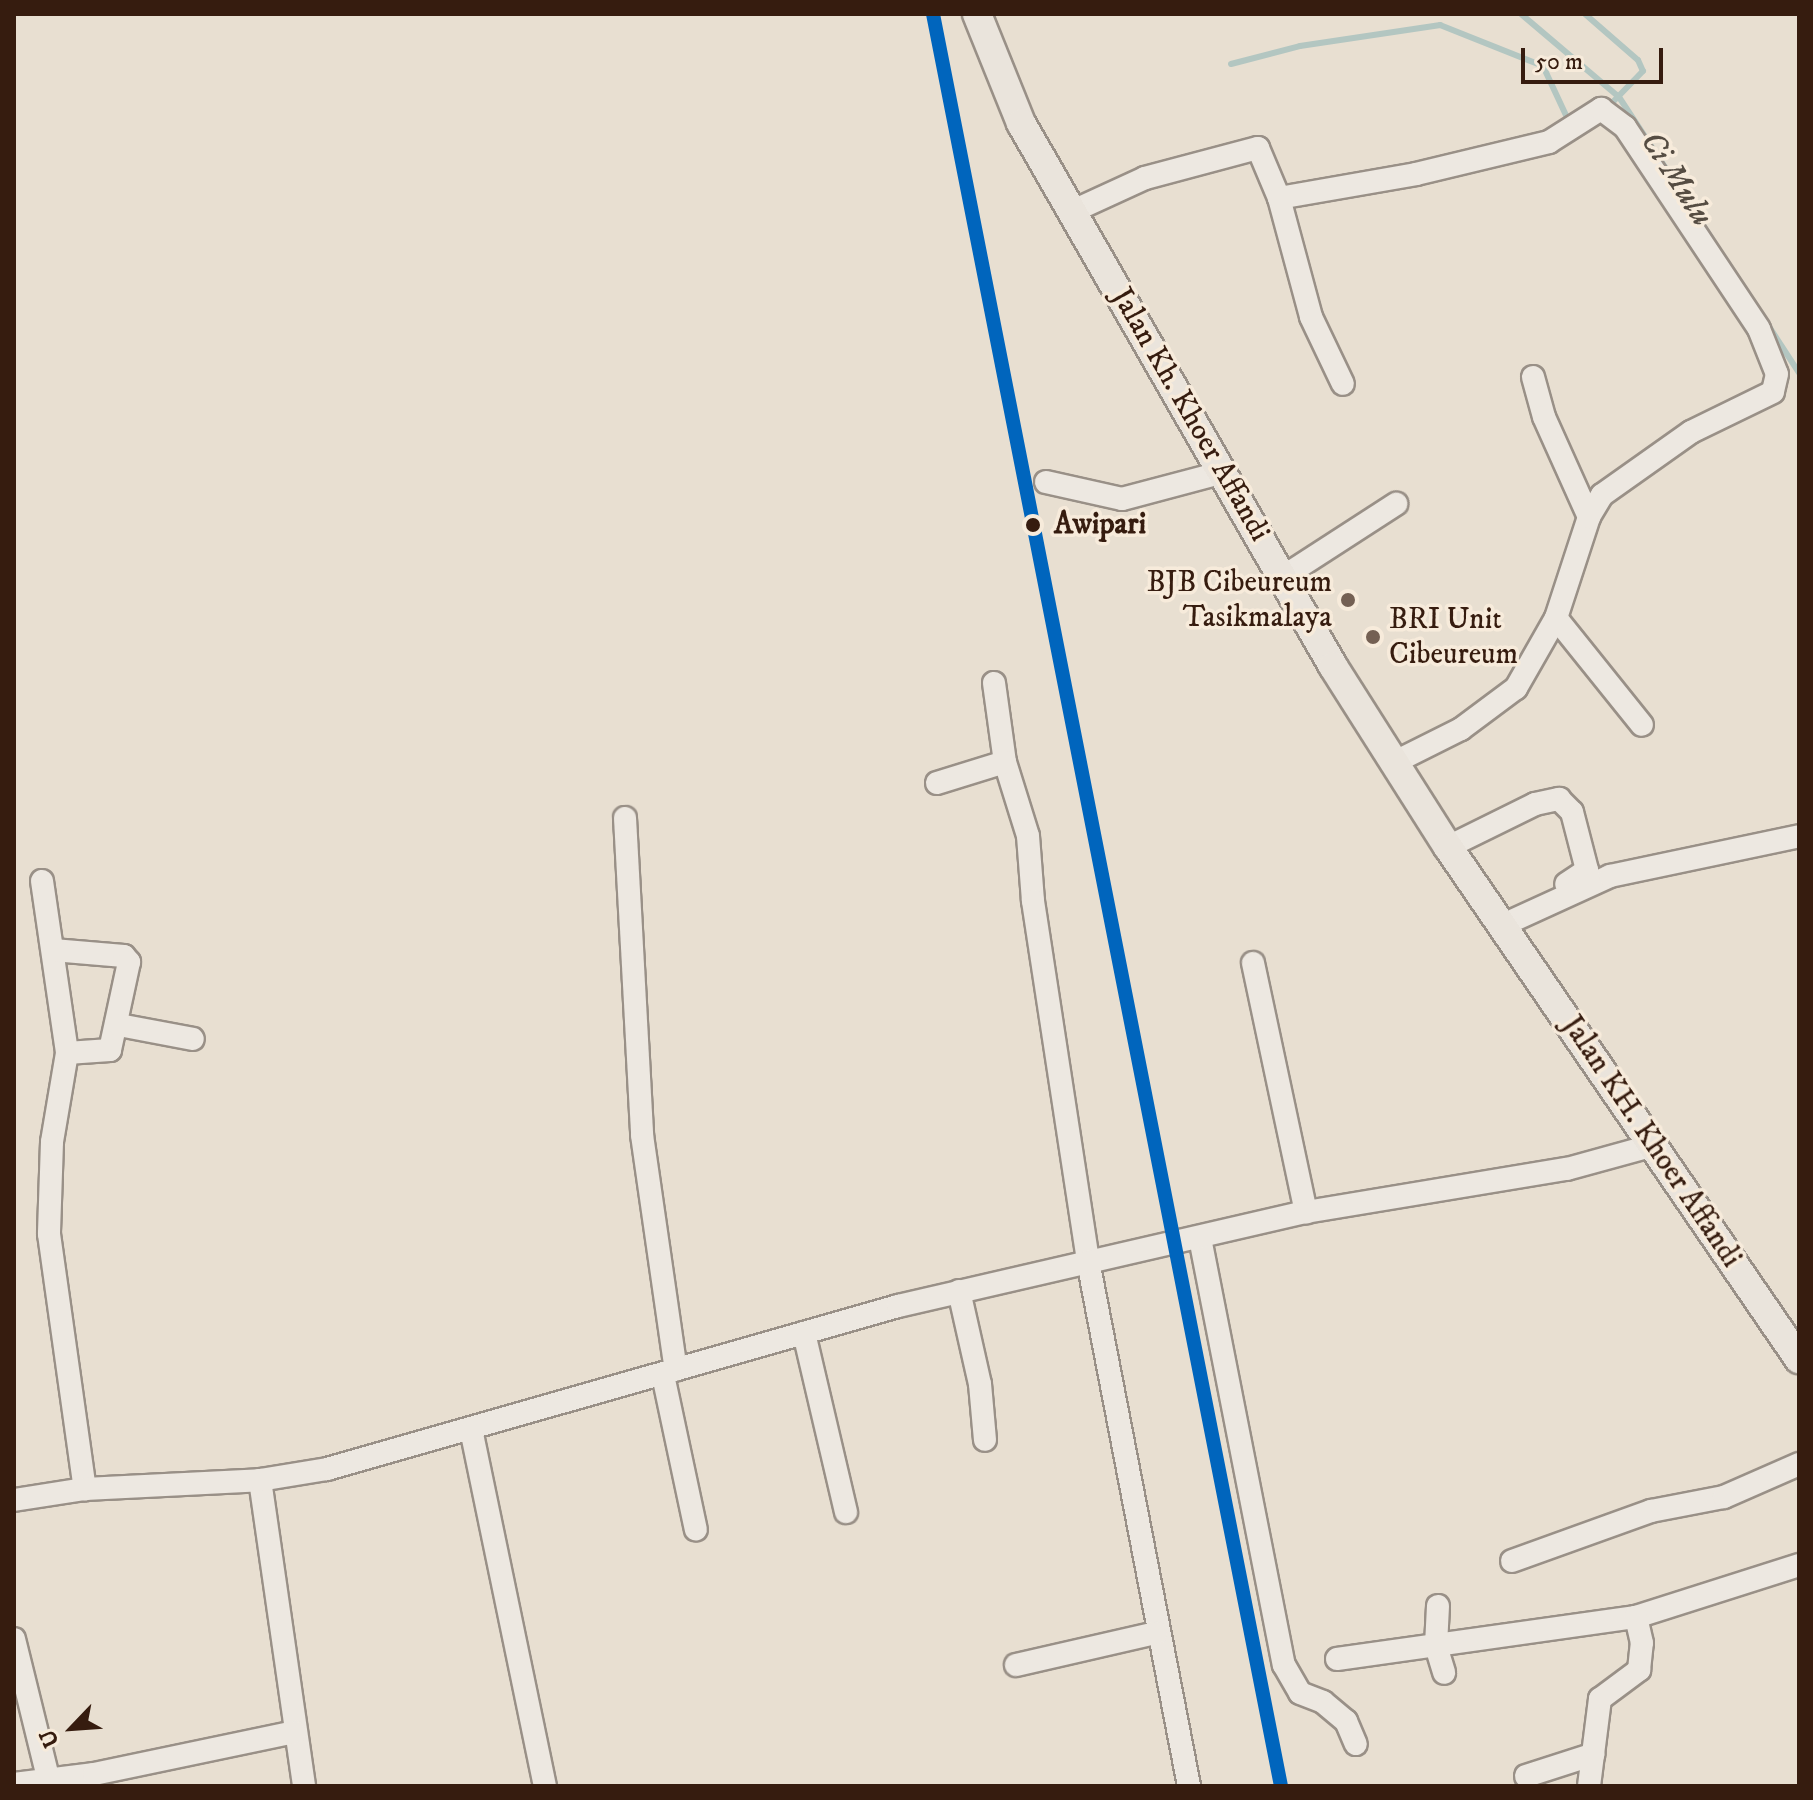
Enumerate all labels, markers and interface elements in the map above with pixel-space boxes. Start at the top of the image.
scale bar [1525,32,1667,82]
text: 50 m [1535,47,1583,77]
water label: Ci Mulu [1631,124,1721,234]
street label: Jalan Kh. Khoer Affandi [1103,282,1277,548]
place label: Awipari [1054,507,1146,543]
marker: Awipari [1019,511,1047,539]
place label: BJB Cibeureum Tasikmalaya [1147,565,1332,636]
marker: BJB Cibeureum Tasikmalaya [1339,591,1357,609]
place label: BRI Unit Cibeureum [1389,602,1518,672]
marker: BRI Unit Cibeureum [1364,628,1382,646]
street label: Jalan KH. Khoer Affandi [1553,1009,1749,1275]
north arrow [32,1688,112,1768]
text: U [34,1725,66,1752]

